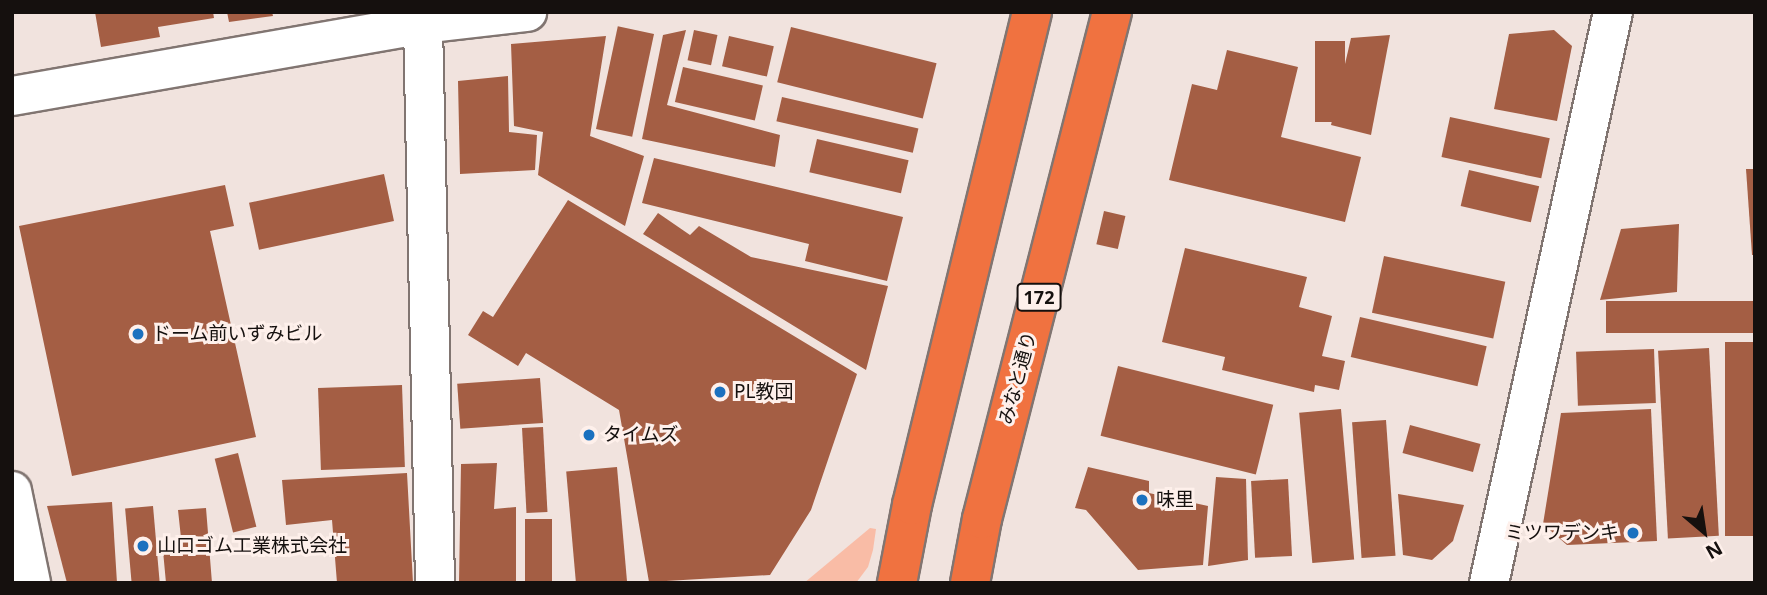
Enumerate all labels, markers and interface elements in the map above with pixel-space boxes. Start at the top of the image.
road number: 172 [1016,282,1062,312]
place label: ドーム前いずみビル [152,323,323,345]
marker: ドーム前いずみビル [130,326,146,342]
street label: みなと通り [995,329,1041,427]
place label: PL教団 [734,381,793,403]
marker: PL教団 [712,384,728,400]
place label: タイムズ [603,424,679,446]
marker: タイムズ [581,427,597,443]
place label: 味里 [1156,489,1194,511]
marker: 味里 [1134,492,1150,508]
north arrow [1669,497,1739,567]
place label: ミツワデンキ [1505,522,1619,544]
marker: ミツワデンキ [1625,525,1641,541]
place label: 山口ゴム工業株式会社 [157,535,347,557]
text: N [1701,535,1727,565]
marker: 山口ゴム工業株式会社 [135,538,151,554]

